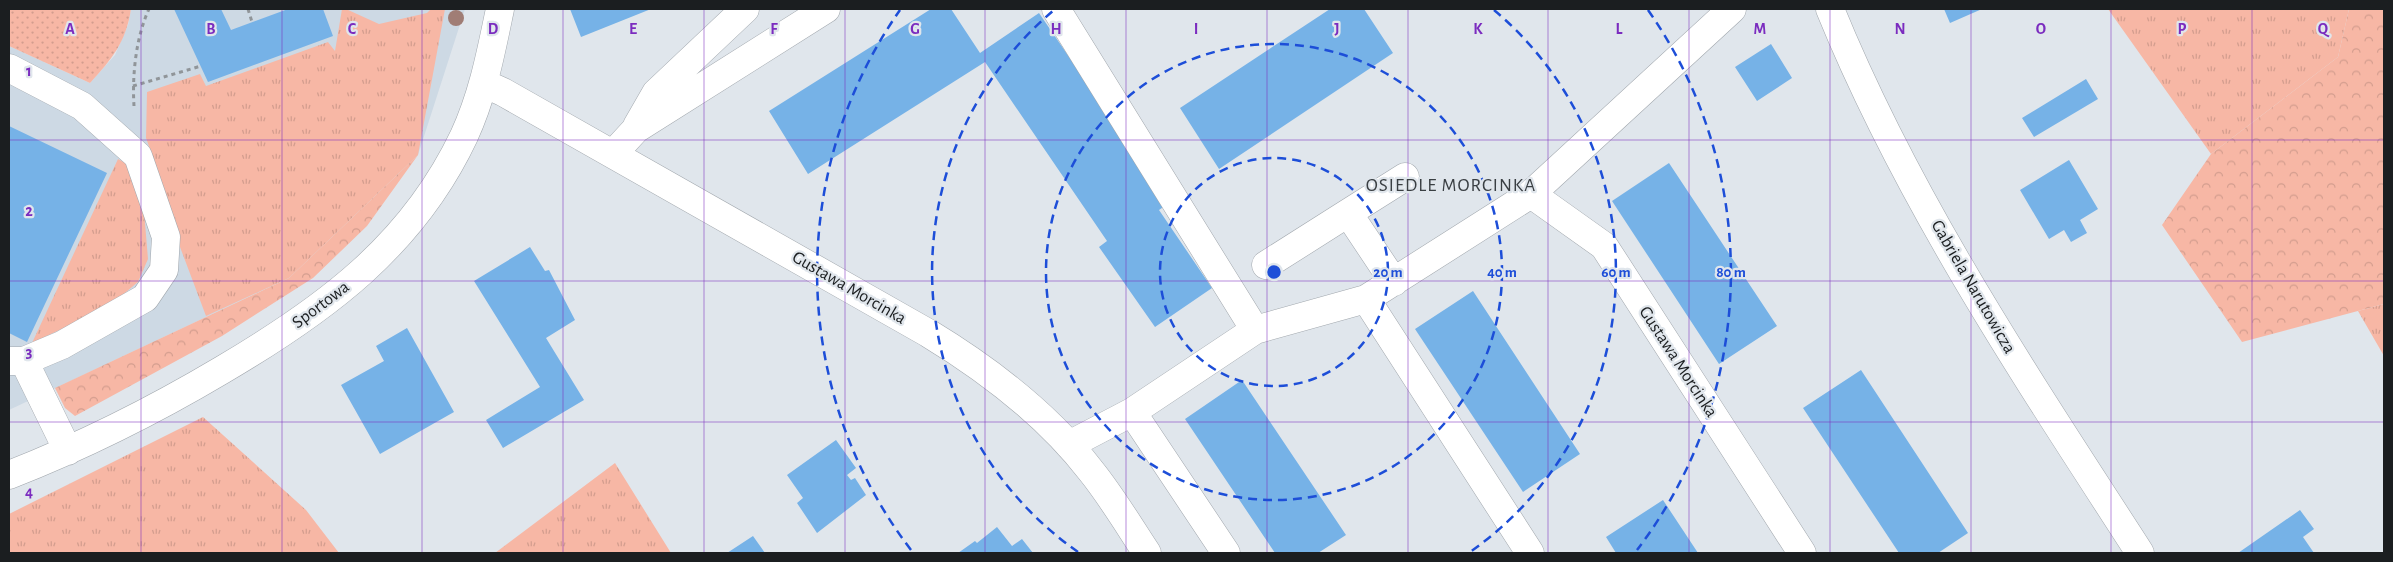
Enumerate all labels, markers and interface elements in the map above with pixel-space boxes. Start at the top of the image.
text: A [65,21,75,37]
text: B [206,21,216,37]
text: C [348,21,357,37]
text: D [488,21,499,37]
text: E [629,21,637,37]
text: F [770,21,778,37]
text: G [910,21,920,37]
text: H [1050,21,1062,37]
text: I [1194,21,1198,37]
text: J [1334,21,1340,37]
text: K [1473,21,1483,37]
text: L [1616,21,1623,37]
text: M [1754,21,1766,37]
text: N [1894,21,1906,37]
text: O [2036,21,2046,37]
text: P [2178,21,2187,37]
text: Q [2318,21,2330,38]
text: 1 [26,63,32,79]
district label: OSIEDLE MORCINKA [1366,176,1536,195]
text: 2 [25,203,33,219]
street label: Gabriela Narutowicza [1928,217,2018,357]
street label: Gustawa Morcinka [789,248,909,328]
centre of rings [1265,263,1283,281]
text: 20 m [1373,265,1403,280]
text: 40 m [1487,265,1517,280]
text: 60 m [1601,265,1631,280]
text: 80 m [1716,265,1746,280]
street label: Sportowa [289,278,353,332]
street label: Gustawa Morcinka [1636,303,1720,421]
text: 3 [26,344,33,360]
text: 4 [25,484,33,500]

